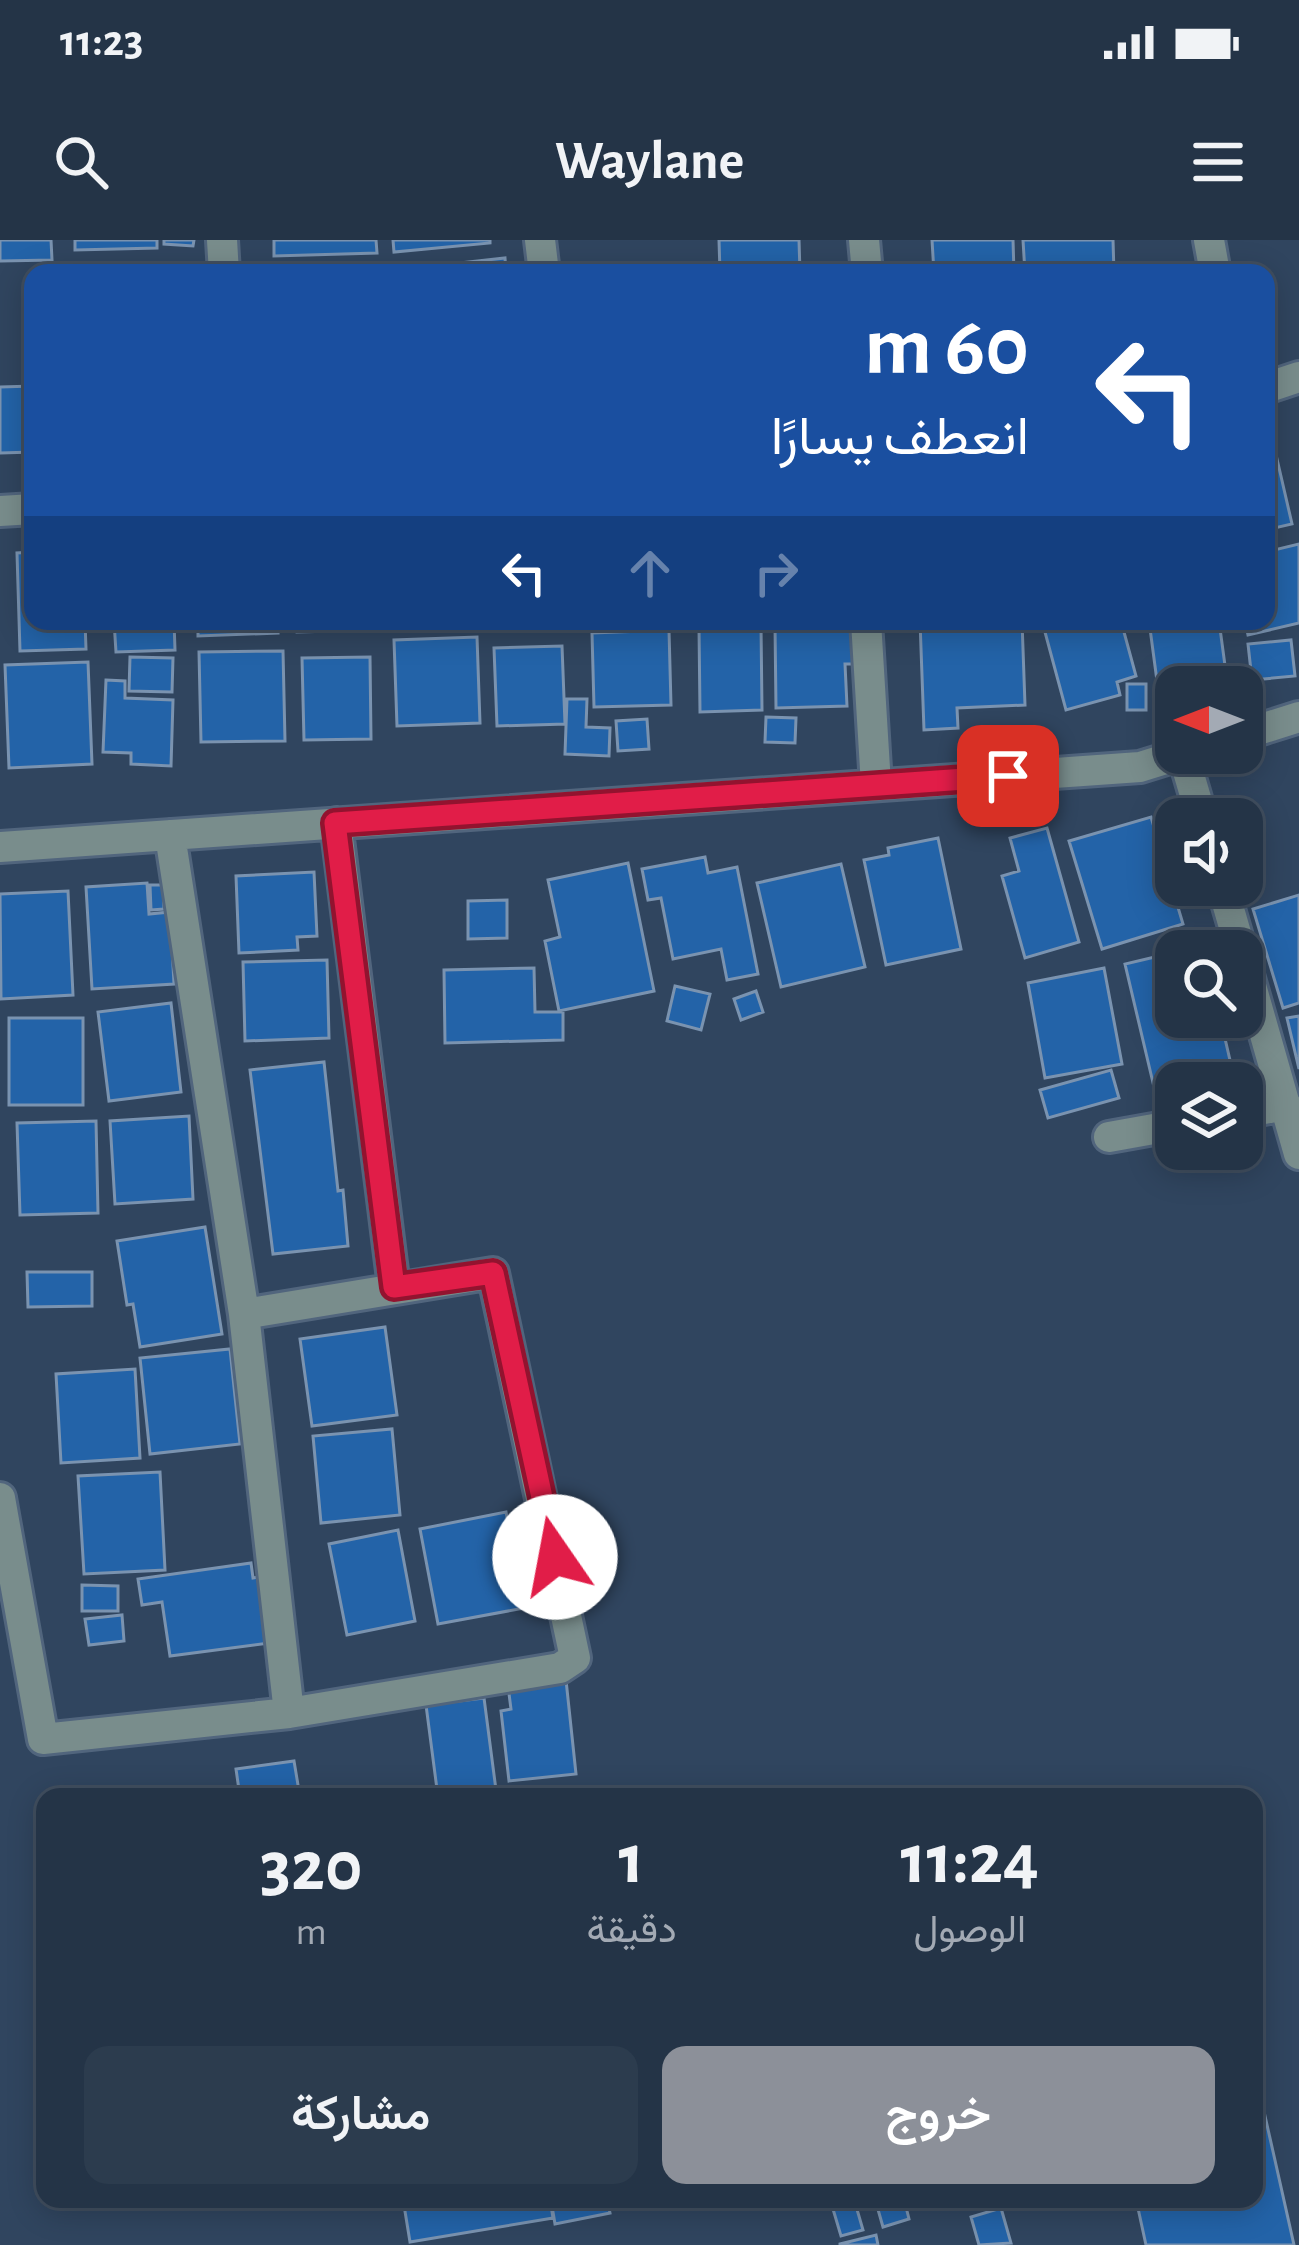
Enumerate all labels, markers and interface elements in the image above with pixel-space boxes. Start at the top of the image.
text: 11:23 [60,19,143,64]
icon: search [48,129,114,195]
icon: menu [1185,129,1251,195]
text: Waylane [555,135,744,189]
text: 60 m [864,306,1029,390]
icon: left [1071,312,1227,468]
text: انعطف يسارًا [771,411,1029,465]
icon: left [491,540,557,606]
icon: ahead [617,540,683,606]
icon: right [743,540,809,606]
north arrow [1155,666,1263,774]
map controls [1155,666,1263,1170]
pin [957,725,1059,827]
icon: arrive [975,743,1041,809]
button: sound [1155,798,1263,906]
button: search [1155,930,1263,1038]
button: layers [1155,1062,1263,1170]
position arrow [492,1494,618,1620]
text: 1 [619,1824,644,1896]
text: 11:24 [901,1824,1039,1896]
text: 320 [260,1831,362,1903]
text: دقيقة [586,1911,677,1950]
text: الوصول [914,1911,1026,1950]
text: m [296,1913,327,1952]
button: مشاركة [84,2046,638,2184]
button: خروج [662,2046,1215,2184]

